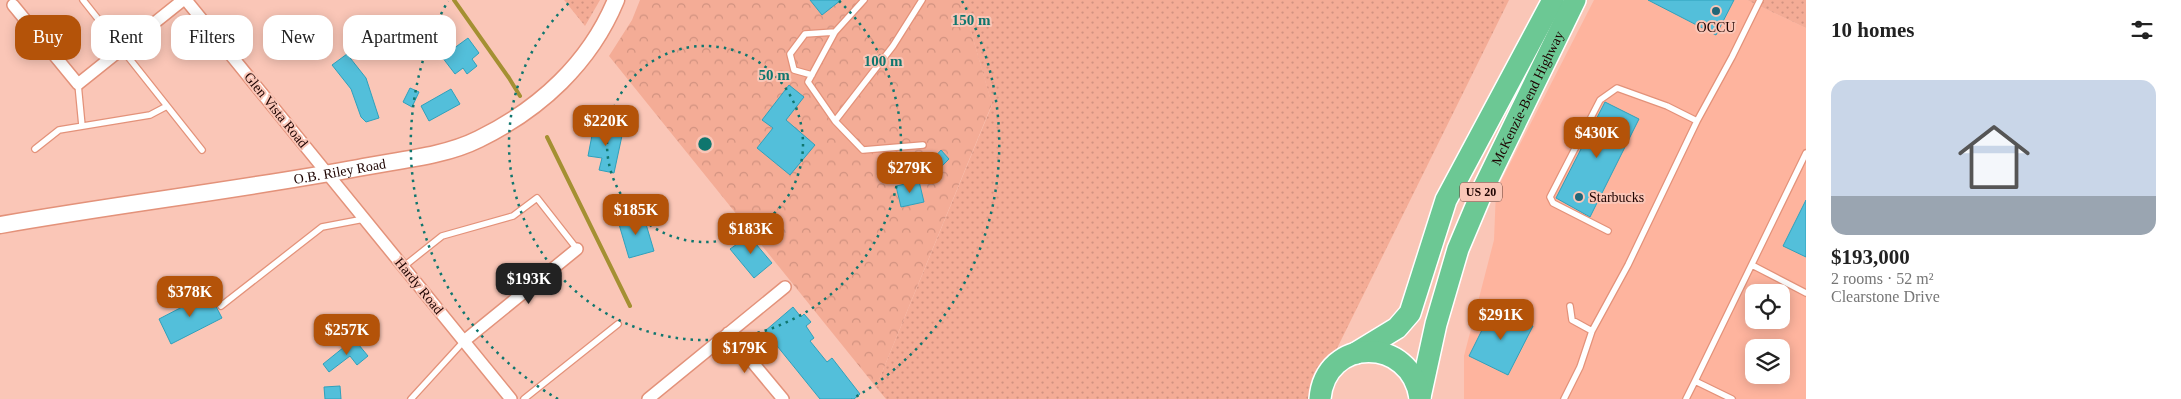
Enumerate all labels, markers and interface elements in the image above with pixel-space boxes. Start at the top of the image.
marker: OCCU [1710,5,1722,17]
text: 150 m [952,12,991,28]
chip: Buy [15,15,81,60]
chip: Rent [91,15,161,60]
chip: Filters [171,15,253,60]
chip: New [263,15,333,60]
chip: Apartment [343,15,456,60]
icon: filters [2128,16,2156,44]
text: 10 homes [1831,18,1914,42]
place label: OCCU [1697,20,1735,35]
street label: McKenzie-Bend Highway [1488,29,1566,168]
text: 100 m [864,53,903,69]
text: 50 m [758,67,790,83]
street label: Glen Vista Road [241,69,311,151]
pin: $220K [571,104,641,147]
text: $220K [584,112,628,129]
icon: home [1949,112,2039,202]
pin: $430K [1562,116,1632,159]
text: $430K [1575,124,1619,141]
centre of rings [696,135,714,153]
pin: $279K [875,152,945,194]
street label: O.B. Riley Road [293,156,387,187]
text: $279K [888,159,932,176]
road number: US 20 [1460,182,1502,202]
place label: Starbucks [1589,190,1644,205]
marker: Starbucks [1573,191,1585,203]
pin: $185K [601,194,671,236]
text: $185K [614,201,658,218]
pin: $183K [716,212,786,255]
text: $183K [729,220,773,237]
text: $193,000 [1831,245,1910,269]
street label: Hardy Road [392,255,446,317]
pin: $193K [494,262,564,305]
text: $193K [507,270,551,287]
text: 2 rooms · 52 m² [1831,270,1934,287]
pin: $378K [155,276,225,318]
text: $378K [168,283,212,300]
map controls [1745,284,1790,384]
button: locate [1745,284,1790,329]
text: Clearstone Drive [1831,288,1940,305]
pin: $291K [1466,298,1536,341]
text: $291K [1479,306,1523,323]
pin: $257K [312,314,382,356]
text: $257K [325,321,369,338]
pin: $179K [710,332,780,374]
text: $179K [723,339,767,356]
button: layers [1745,339,1790,384]

